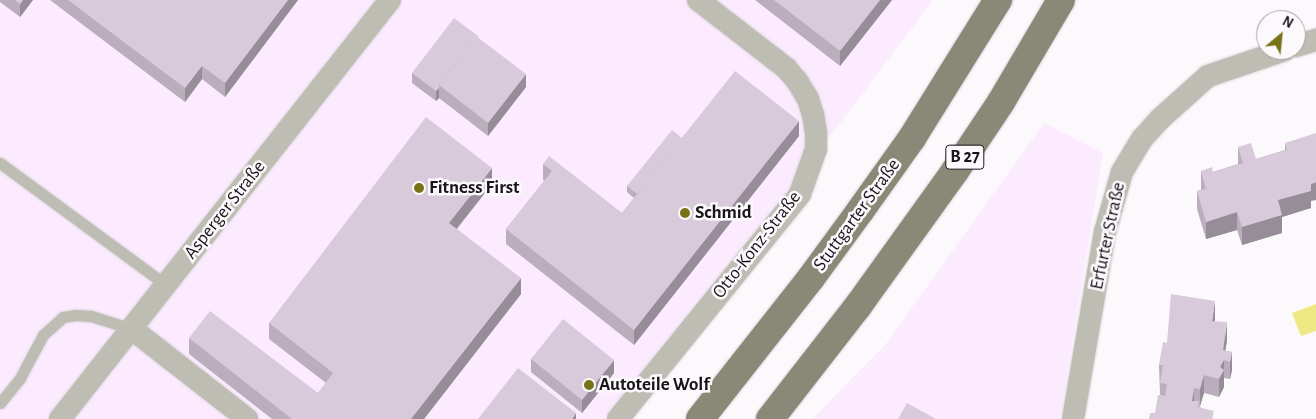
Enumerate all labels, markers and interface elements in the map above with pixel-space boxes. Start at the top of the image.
north arrow [1256,10,1306,60]
text: N [1280,14,1295,31]
road number: B 27 [945,142,985,172]
street label: Stuttgarter Straße [809,154,905,276]
street label: Asperger Straße [179,156,271,264]
place label: Fitness First [429,177,519,199]
street label: Erfurter Straße [1085,180,1131,292]
marker: Fitness First [413,182,425,194]
street label: Otto-Konz-Straße [708,187,806,303]
place label: Schmid [695,202,752,224]
marker: Schmid [679,207,691,219]
place label: Autoteile Wolf [599,374,710,396]
marker: Autoteile Wolf [583,379,595,391]

